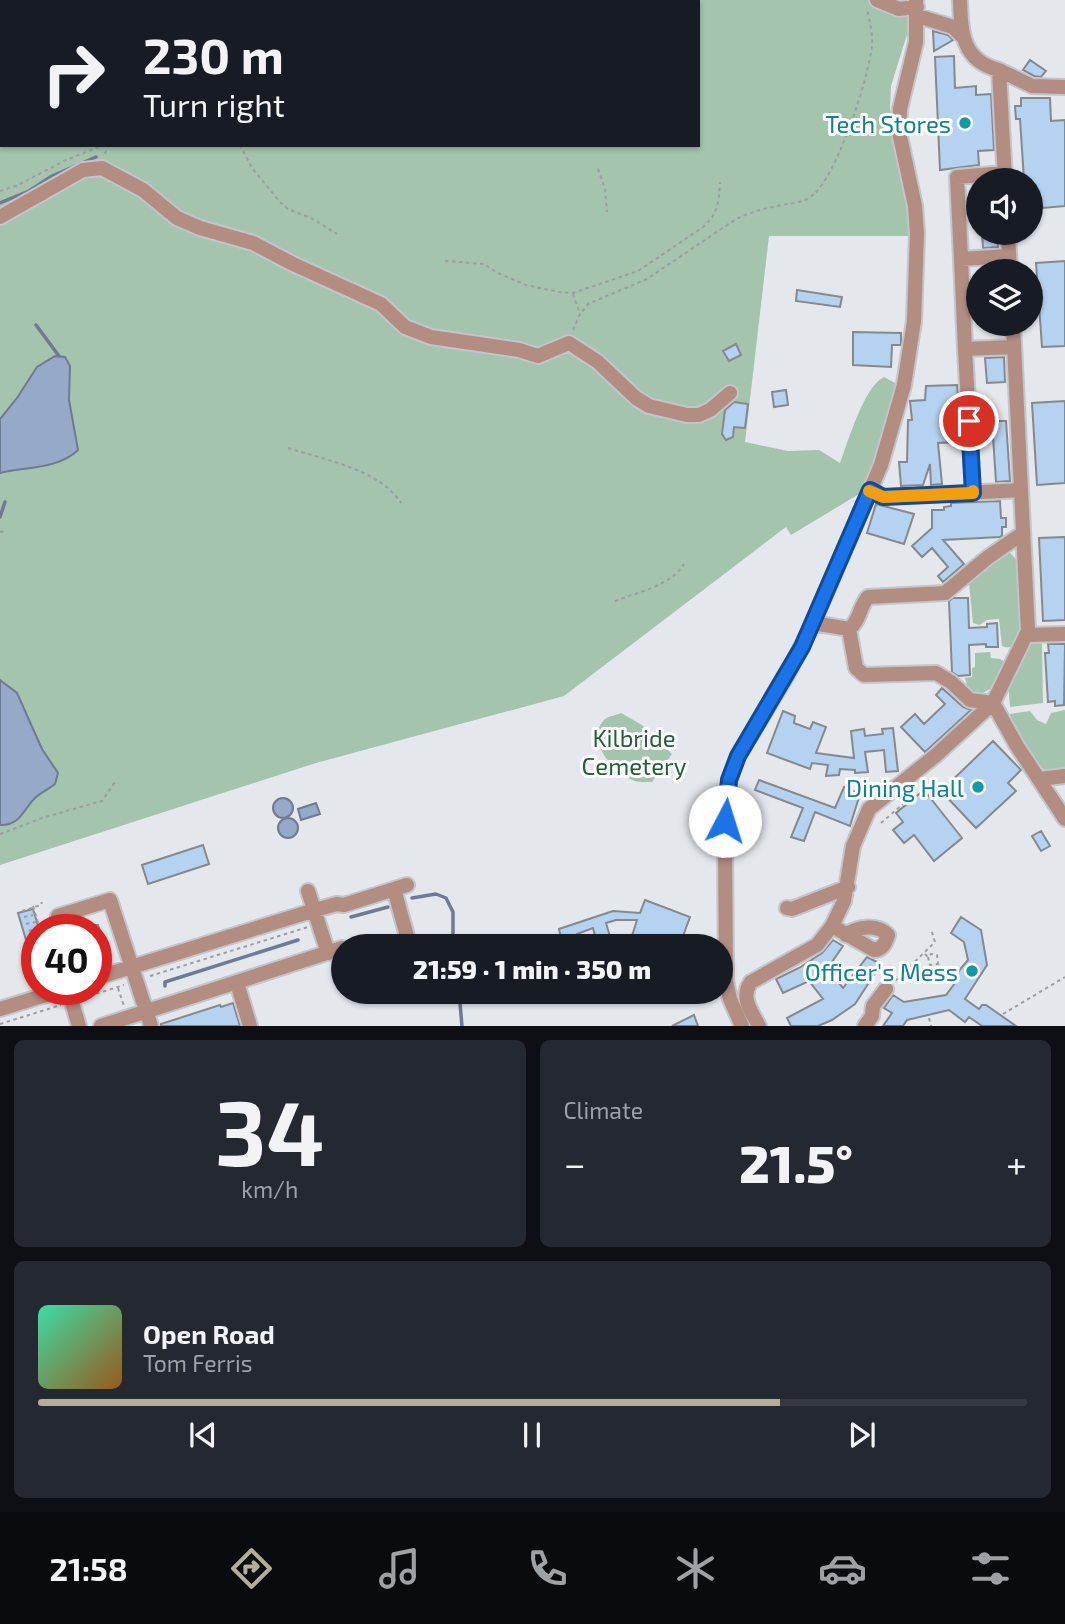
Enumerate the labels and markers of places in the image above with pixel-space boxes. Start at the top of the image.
place label: Tech Stores [825,109,951,138]
marker: Tech Stores [957,115,973,131]
pin [939,391,999,451]
place label: Dining Hall [846,773,964,802]
marker: Dining Hall [970,779,986,795]
place label: Officer's Mess [805,957,958,986]
marker: Officer's Mess [964,963,980,979]

